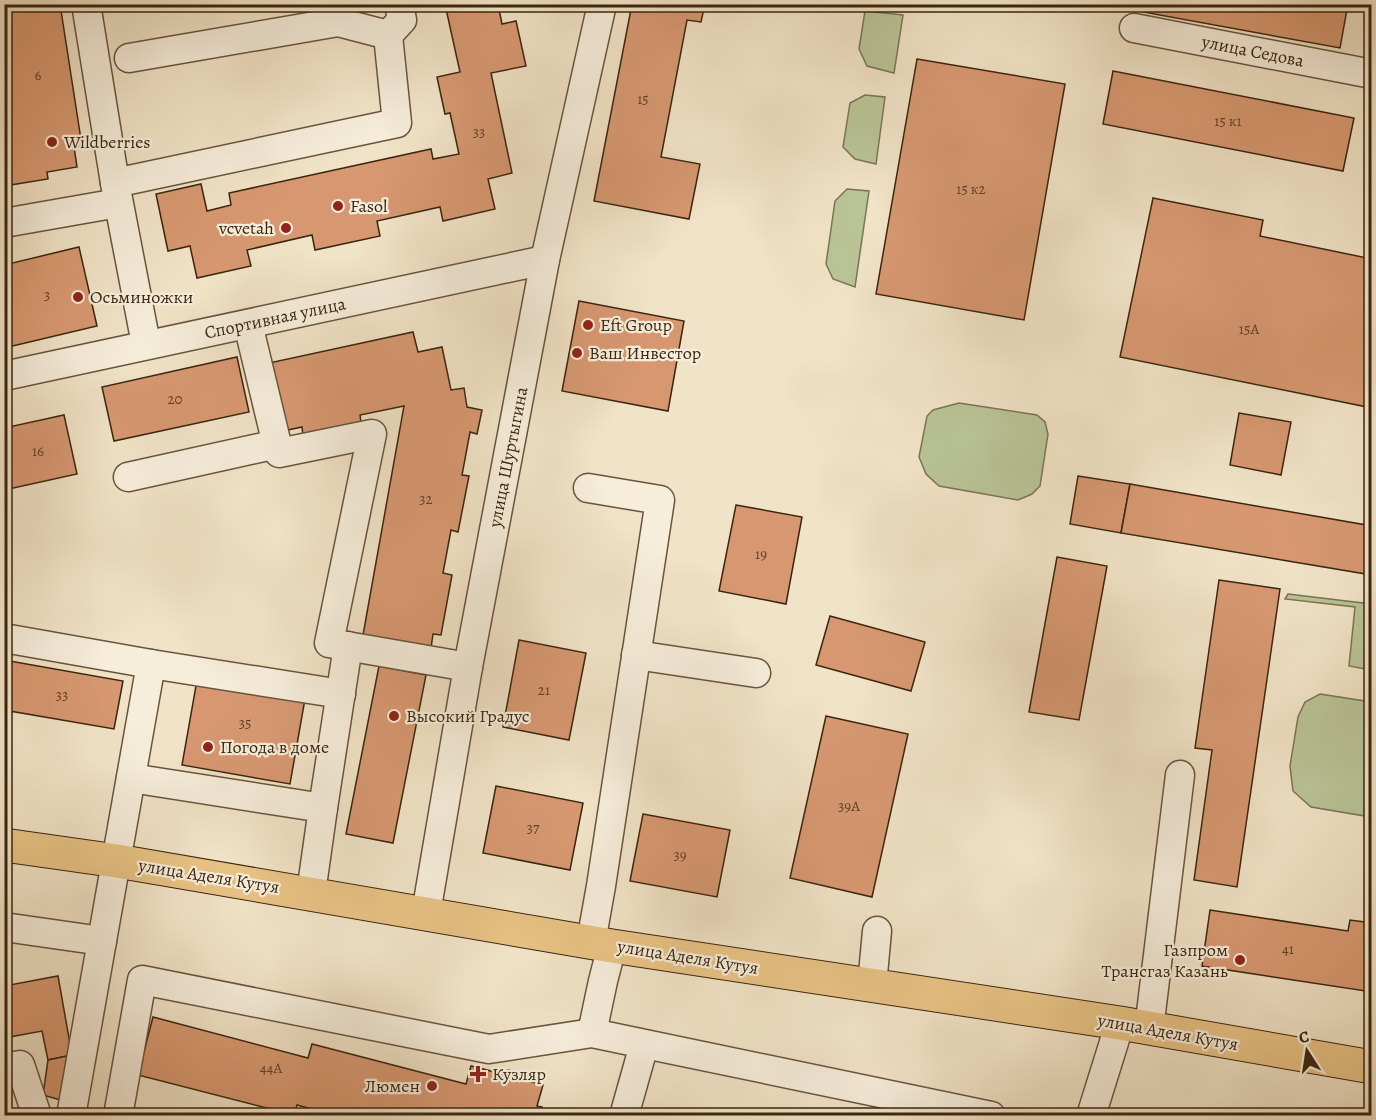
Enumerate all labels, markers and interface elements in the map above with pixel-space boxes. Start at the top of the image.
street label: улица Седова [1199,29,1307,73]
house number: 6 [35,65,42,85]
house number: 15 [637,89,649,109]
house number: 15 к1 [1214,111,1242,131]
house number: 33 [473,122,485,142]
place label: Wildberries [63,130,151,154]
marker: Wildberries [45,135,59,149]
house number: 15 к2 [956,179,986,199]
place label: Fasol [350,194,388,218]
marker: Fasol [331,199,345,213]
place label: vcvetah [218,216,274,240]
marker: vcvetah [279,221,293,235]
house number: 3 [44,285,50,305]
place label: Осьминожки [90,285,193,309]
marker: Осьминожки [71,290,85,304]
street label: Спортивная улица [202,291,348,345]
place label: Eft Group [600,313,672,337]
marker: Eft Group [581,318,595,332]
house number: 15А [1239,319,1259,339]
place label: Ваш Инвестор [589,341,701,365]
marker: Ваш Инвестор [570,346,584,360]
street label: улица Шуртыгина [482,384,534,530]
house number: 20 [167,389,183,409]
house number: 16 [32,441,44,461]
house number: 32 [419,489,433,509]
house number: 19 [755,544,767,564]
house number: 21 [538,680,550,700]
house number: 33 [56,685,68,705]
place label: Высокий Градус [406,704,530,728]
marker: Высокий Градус [387,709,401,723]
house number: 35 [239,713,251,733]
place label: Погода в доме [220,735,329,759]
marker: Погода в доме [201,740,215,754]
house number: 39А [838,796,860,816]
house number: 37 [527,818,540,838]
house number: 39 [673,845,687,865]
street label: улица Аделя Кутуя [136,853,281,899]
street label: улица Аделя Кутуя [615,934,760,980]
place label: Газпром Трансгаз Казань [1102,938,1228,983]
house number: 41 [1282,939,1294,959]
marker: Газпром Трансгаз Казань [1233,953,1247,967]
street label: улица Аделя Кутуя [1095,1008,1240,1056]
north arrow [1277,1021,1337,1081]
text: С [1297,1025,1311,1049]
house number: 44А [260,1058,282,1078]
place label: Кузляр [492,1062,546,1086]
marker: Кузляр [469,1065,487,1083]
place label: Люмен [365,1074,420,1098]
marker: Люмен [425,1079,439,1093]

